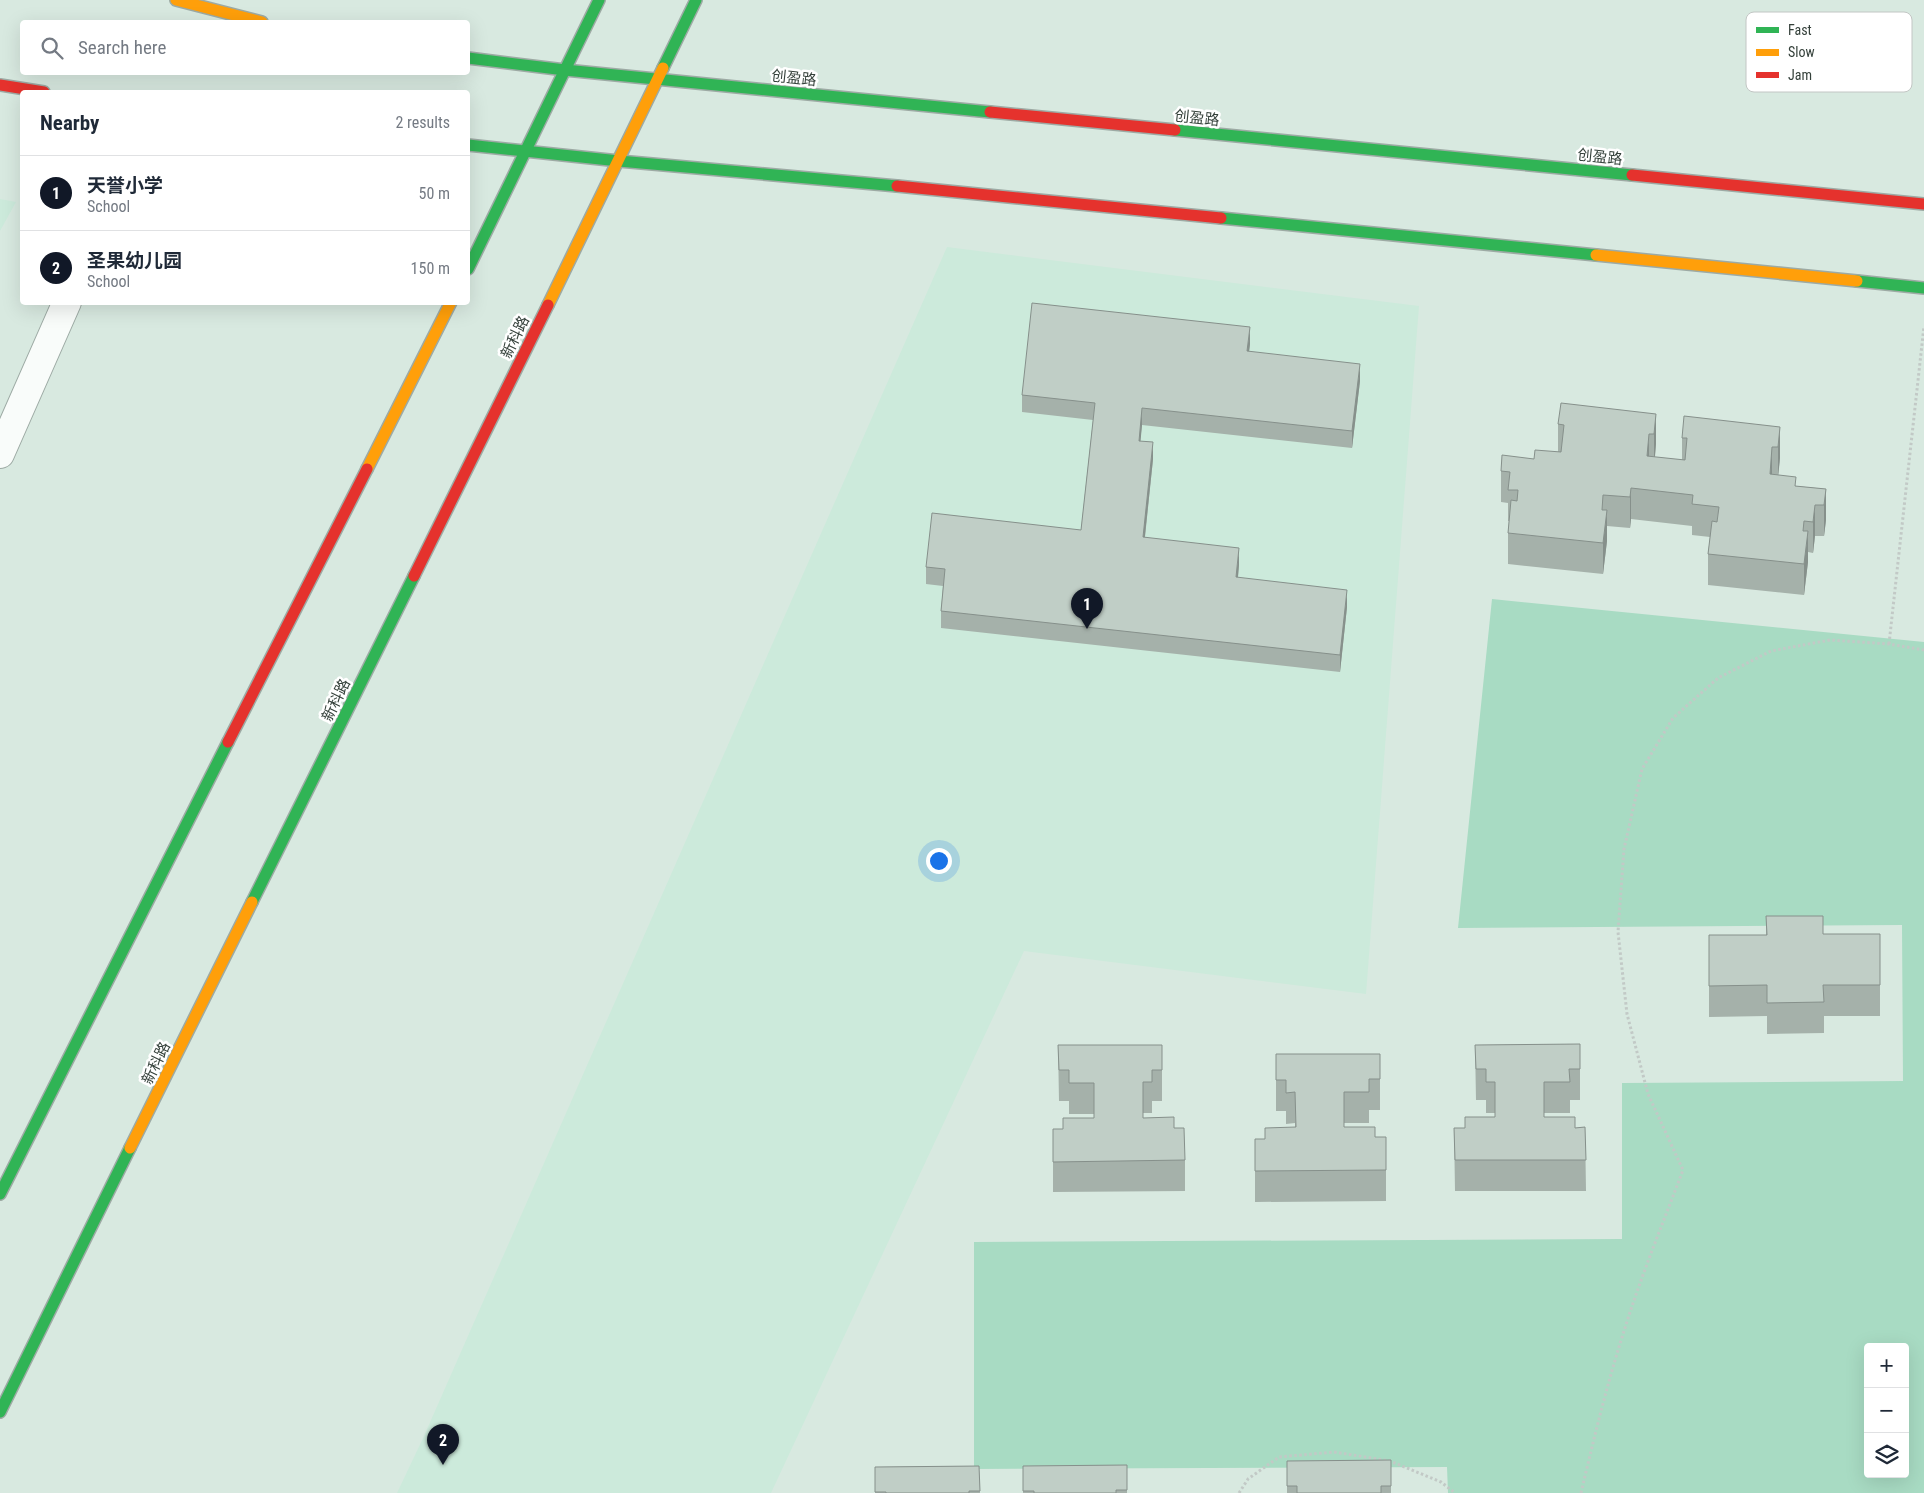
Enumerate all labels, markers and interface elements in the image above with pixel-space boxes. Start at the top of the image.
legend [1746,12,1912,92]
search box [20,20,470,75]
text: Fast [1788,22,1812,38]
icon: search [38,34,66,62]
text: Search here [78,36,166,59]
text: Slow [1788,44,1815,60]
street label: 创盈路 [771,67,817,89]
text: Jam [1788,67,1812,83]
street label: 创盈路 [1174,107,1220,129]
text: Nearby [40,111,99,135]
text: 2 results [395,113,450,132]
street label: 创盈路 [1577,146,1623,168]
text: 天誉小学 [87,174,163,197]
text: 1 [52,184,60,203]
text: 50 m [418,184,450,203]
text: School [87,197,130,216]
text: 圣果幼儿园 [87,249,182,272]
text: 2 [52,259,60,278]
text: 150 m [411,259,450,278]
text: School [87,272,130,291]
street label: 新科路 [497,313,533,361]
pin: 1 [1071,588,1103,629]
street label: 新科路 [318,676,354,724]
your location [926,848,952,874]
street label: 新科路 [138,1039,174,1087]
map controls [1864,1343,1909,1478]
button: + [1864,1343,1909,1388]
button: − [1864,1388,1909,1433]
pin: 2 [427,1424,459,1465]
button: layers [1864,1433,1909,1478]

